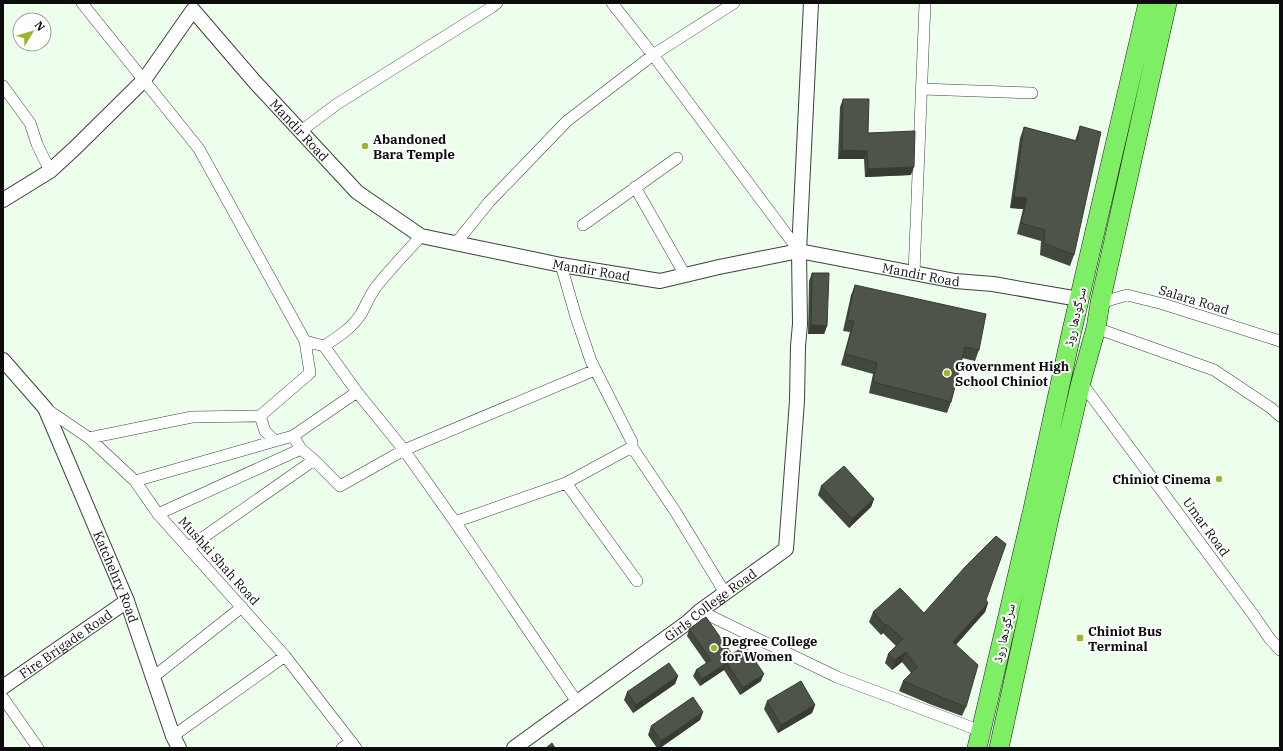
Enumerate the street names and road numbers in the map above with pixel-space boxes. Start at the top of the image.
street label: Mandir Road [267,95,333,165]
street label: Mandir Road [551,255,632,285]
street label: Mandir Road [881,259,960,290]
street label: Salara Road [1157,281,1231,319]
street label: سرگودھا روڈ [1060,286,1090,348]
street label: Umar Road [1179,494,1233,560]
street label: Mushki Shah Road [175,513,263,609]
street label: Katchehry Road [90,528,142,625]
street label: Girls College Road [661,565,760,645]
street label: سرگودھا روڈ [989,602,1019,664]
street label: Fire Brigade Road [16,605,115,682]

